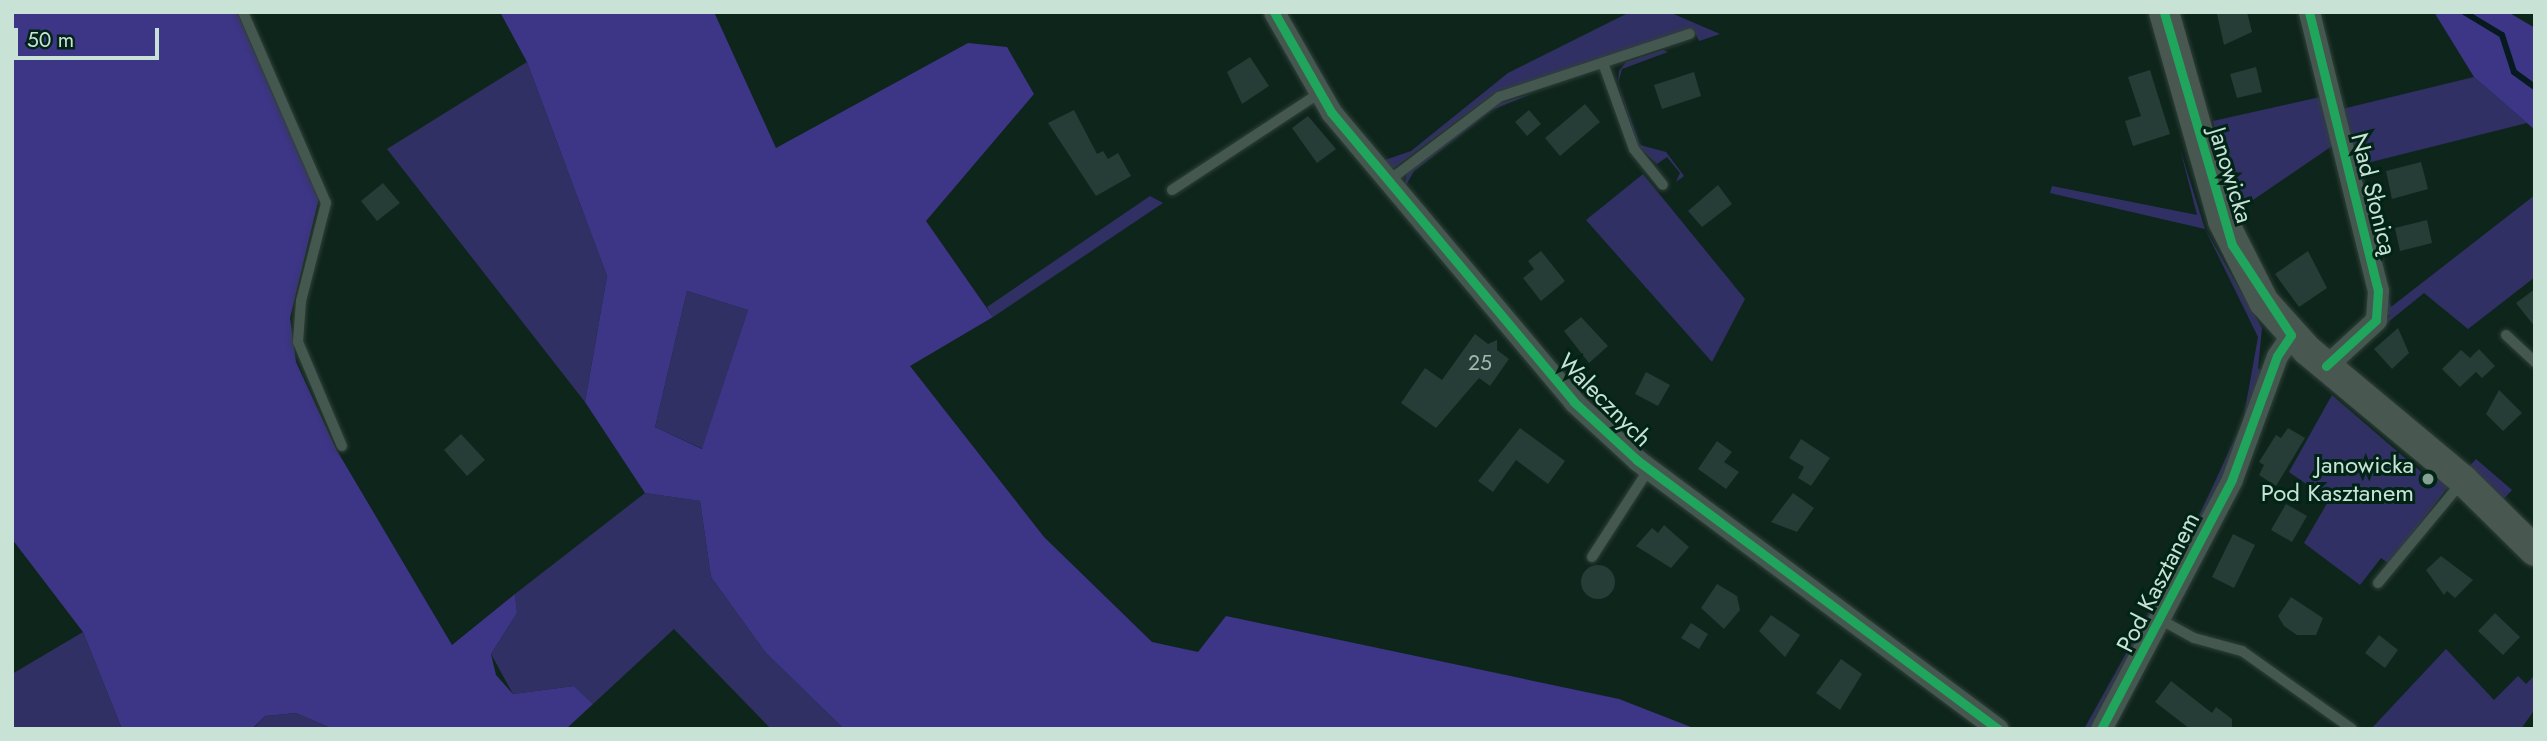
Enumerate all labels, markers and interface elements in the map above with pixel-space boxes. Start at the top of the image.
scale bar [18,14,163,58]
text: 50 m [27,25,74,55]
street label: Janowicka [2203,124,2259,226]
street label: Nad Słonicą [2345,130,2403,258]
street label: Walecznych [1552,347,1658,453]
house number: 25 [1468,350,1492,376]
place label: Janowicka Pod Kasztanem [2261,451,2414,507]
marker: Janowicka Pod Kasztanem [2420,471,2436,487]
street label: Pod Kasztanem [2110,507,2206,657]

